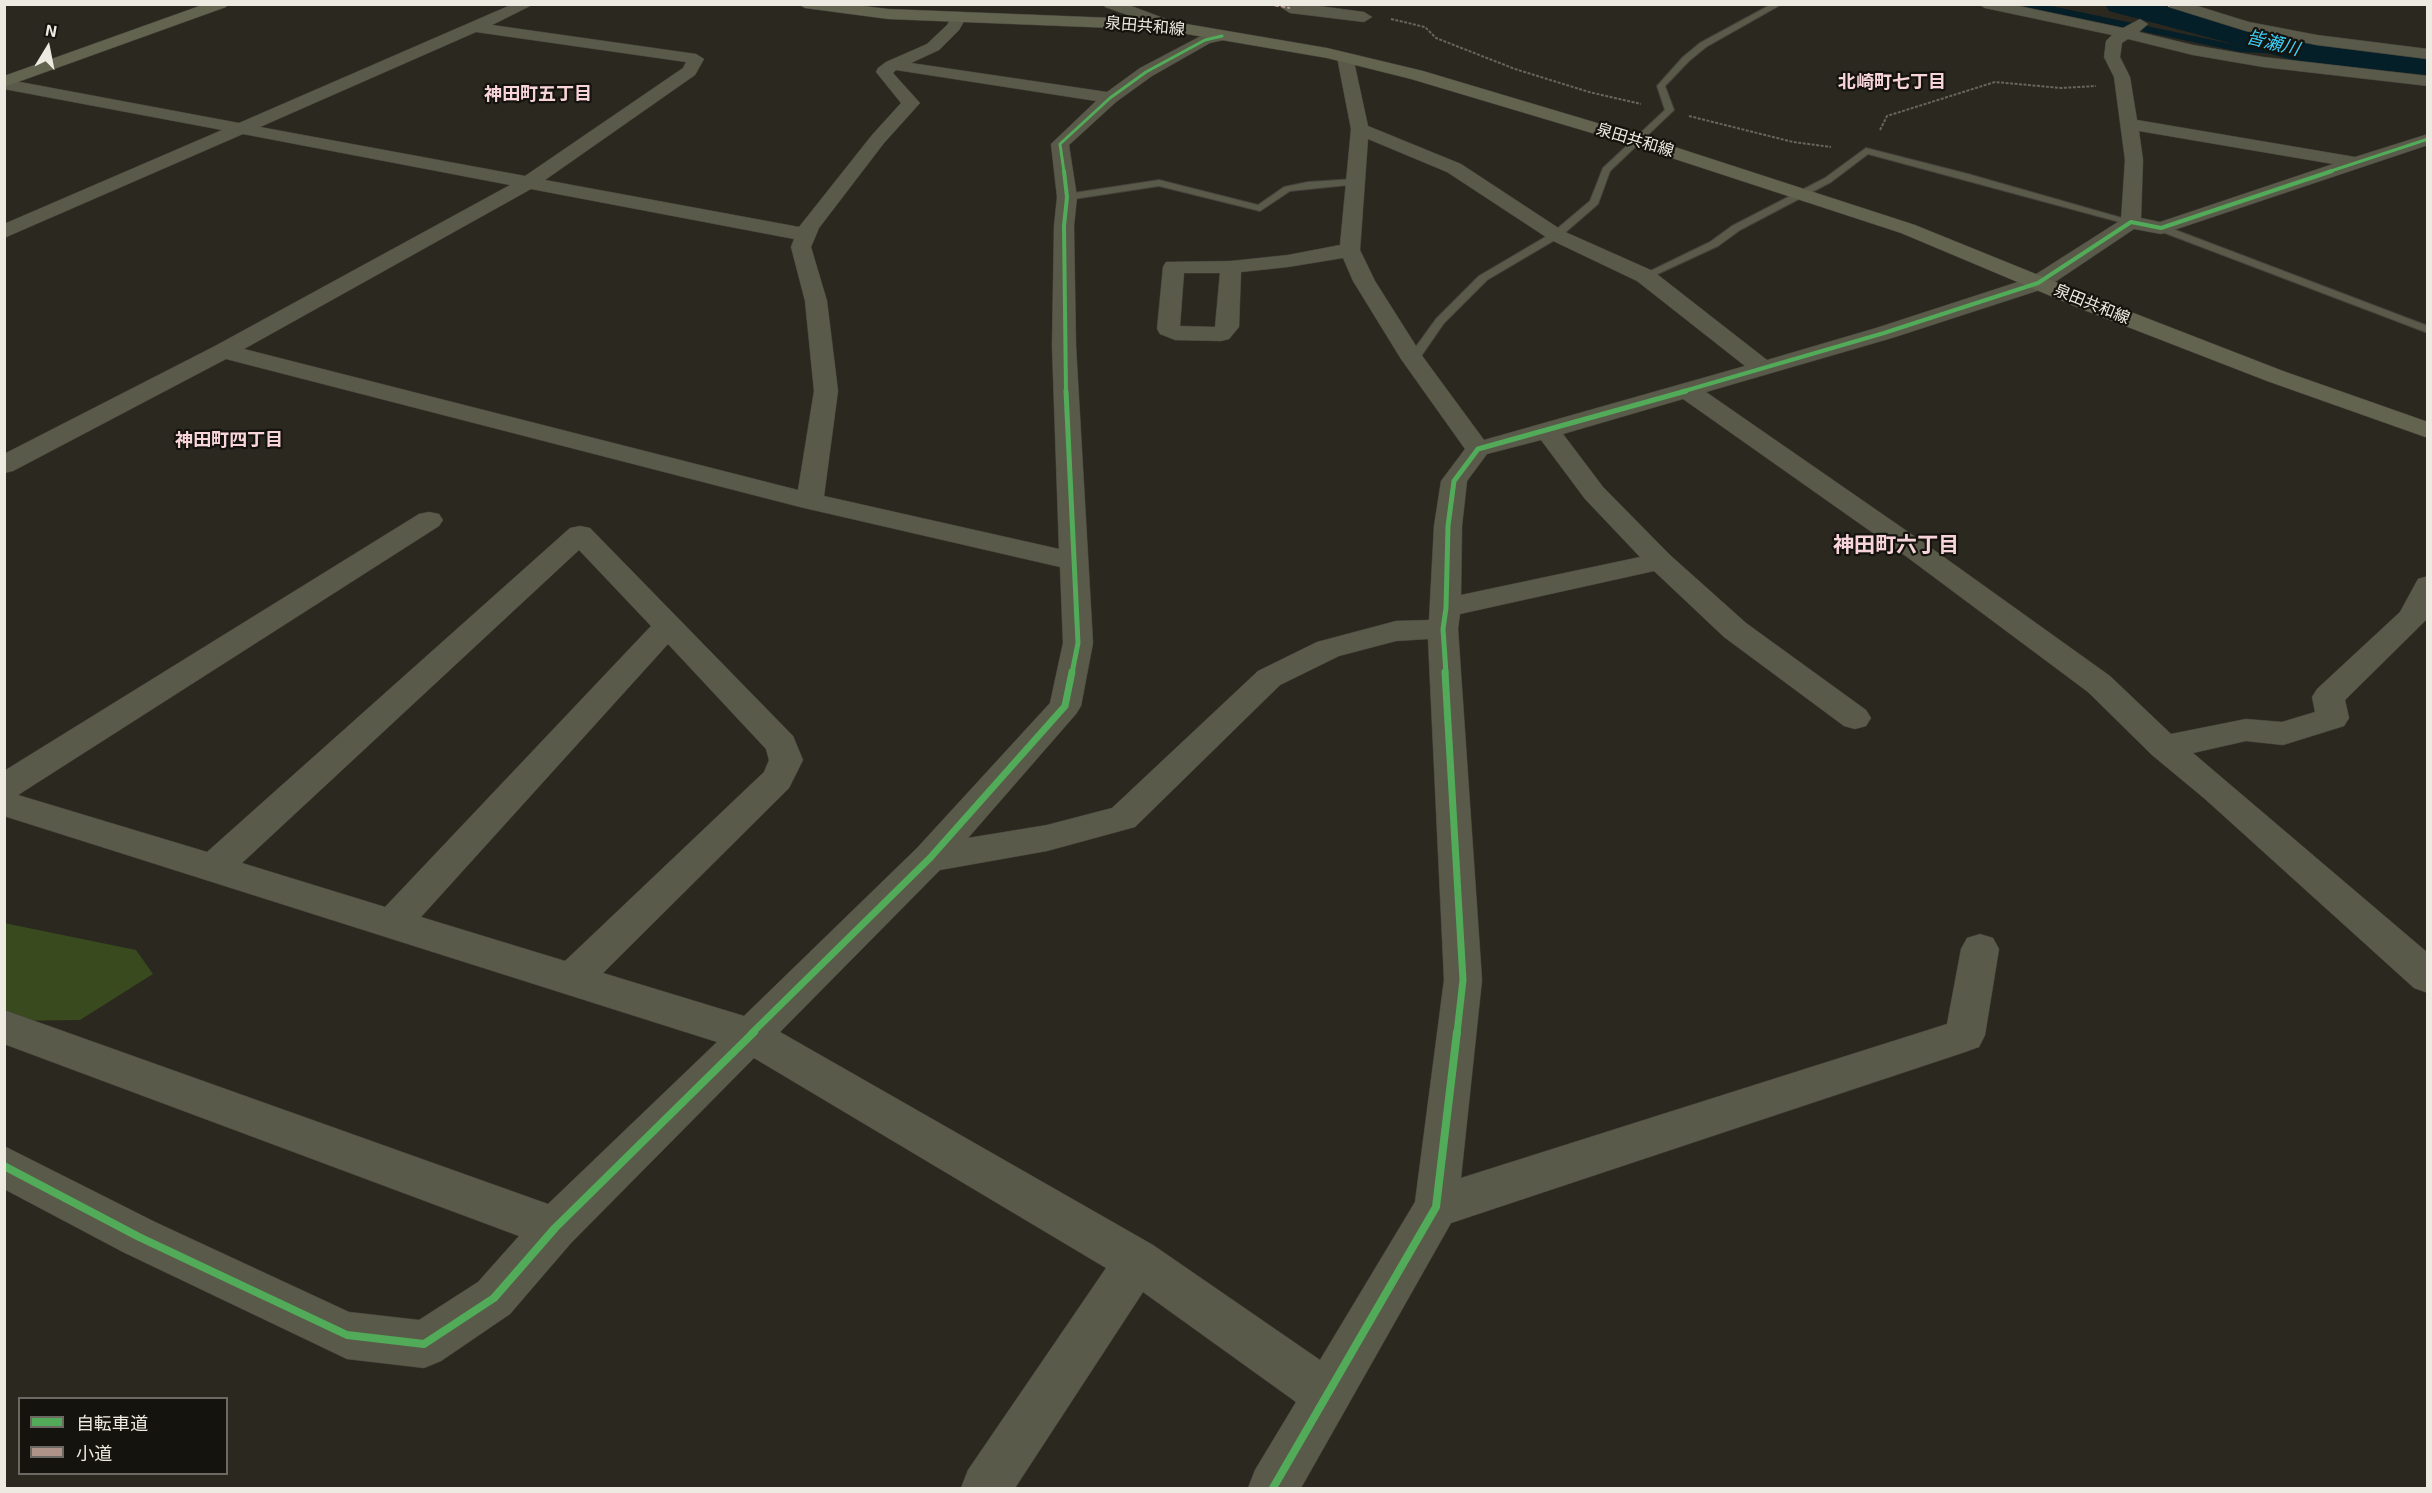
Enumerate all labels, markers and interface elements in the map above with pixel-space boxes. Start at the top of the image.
street label: 泉田共和線 [1104,13,1186,39]
north arrow [18,18,78,78]
text: N [44,19,59,40]
water label: 皆瀬川 [2244,26,2302,60]
district label: 北崎町七丁目 [1838,71,1946,93]
district label: 神田町五丁目 [484,83,592,105]
street label: 泉田共和線 [1594,119,1676,161]
street label: 泉田共和線 [2051,280,2133,328]
district label: 神田町四丁目 [175,429,283,451]
district label: 神田町六丁目 [1833,532,1959,558]
legend [18,1397,228,1475]
text: 自転車道 [76,1412,148,1434]
text: 小道 [76,1442,112,1464]

